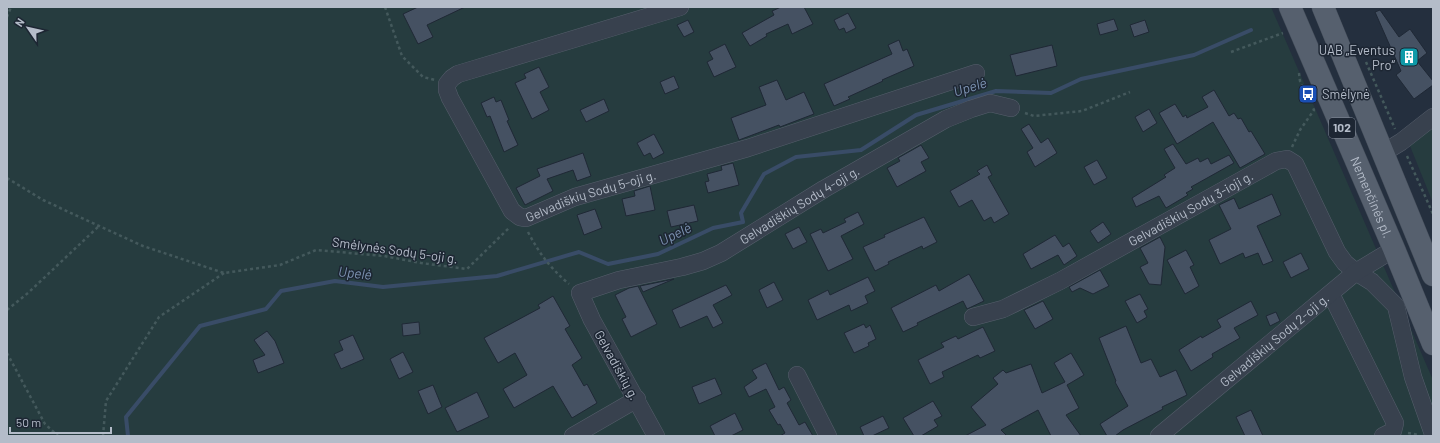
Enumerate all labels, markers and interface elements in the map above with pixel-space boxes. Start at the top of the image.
north arrow [8,8,48,48]
text: N [12,15,27,29]
place label: UAB „Eventus Pro“ [1319,42,1396,73]
building icon: UAB „Eventus Pro“ [1398,46,1420,68]
water label: Upelė [951,73,989,100]
bus stop icon: Smėlynė [1297,83,1319,105]
place label: Smėlynė [1322,86,1370,102]
road number: 102 [1329,118,1355,138]
street label: Nemenčinės pl. [1347,154,1396,240]
street label: Gelvadiškių Sodų 4-oji g. [737,162,862,247]
street label: Gelvadiškių Sodų 5-oji g. [523,166,658,225]
street label: Gelvadiškių Sodų 3-ioji g. [1125,167,1256,249]
water label: Upelė [656,218,694,249]
street label: Smėlynės Sodų 5-oji g. [331,233,459,267]
water label: Upelė [337,262,373,283]
street label: Gelvadiškių Sodų 2-oji g. [1216,290,1332,390]
street label: Gelvadiškių g. [591,327,643,403]
scale bar [10,409,111,435]
text: 50 m [16,415,41,429]

